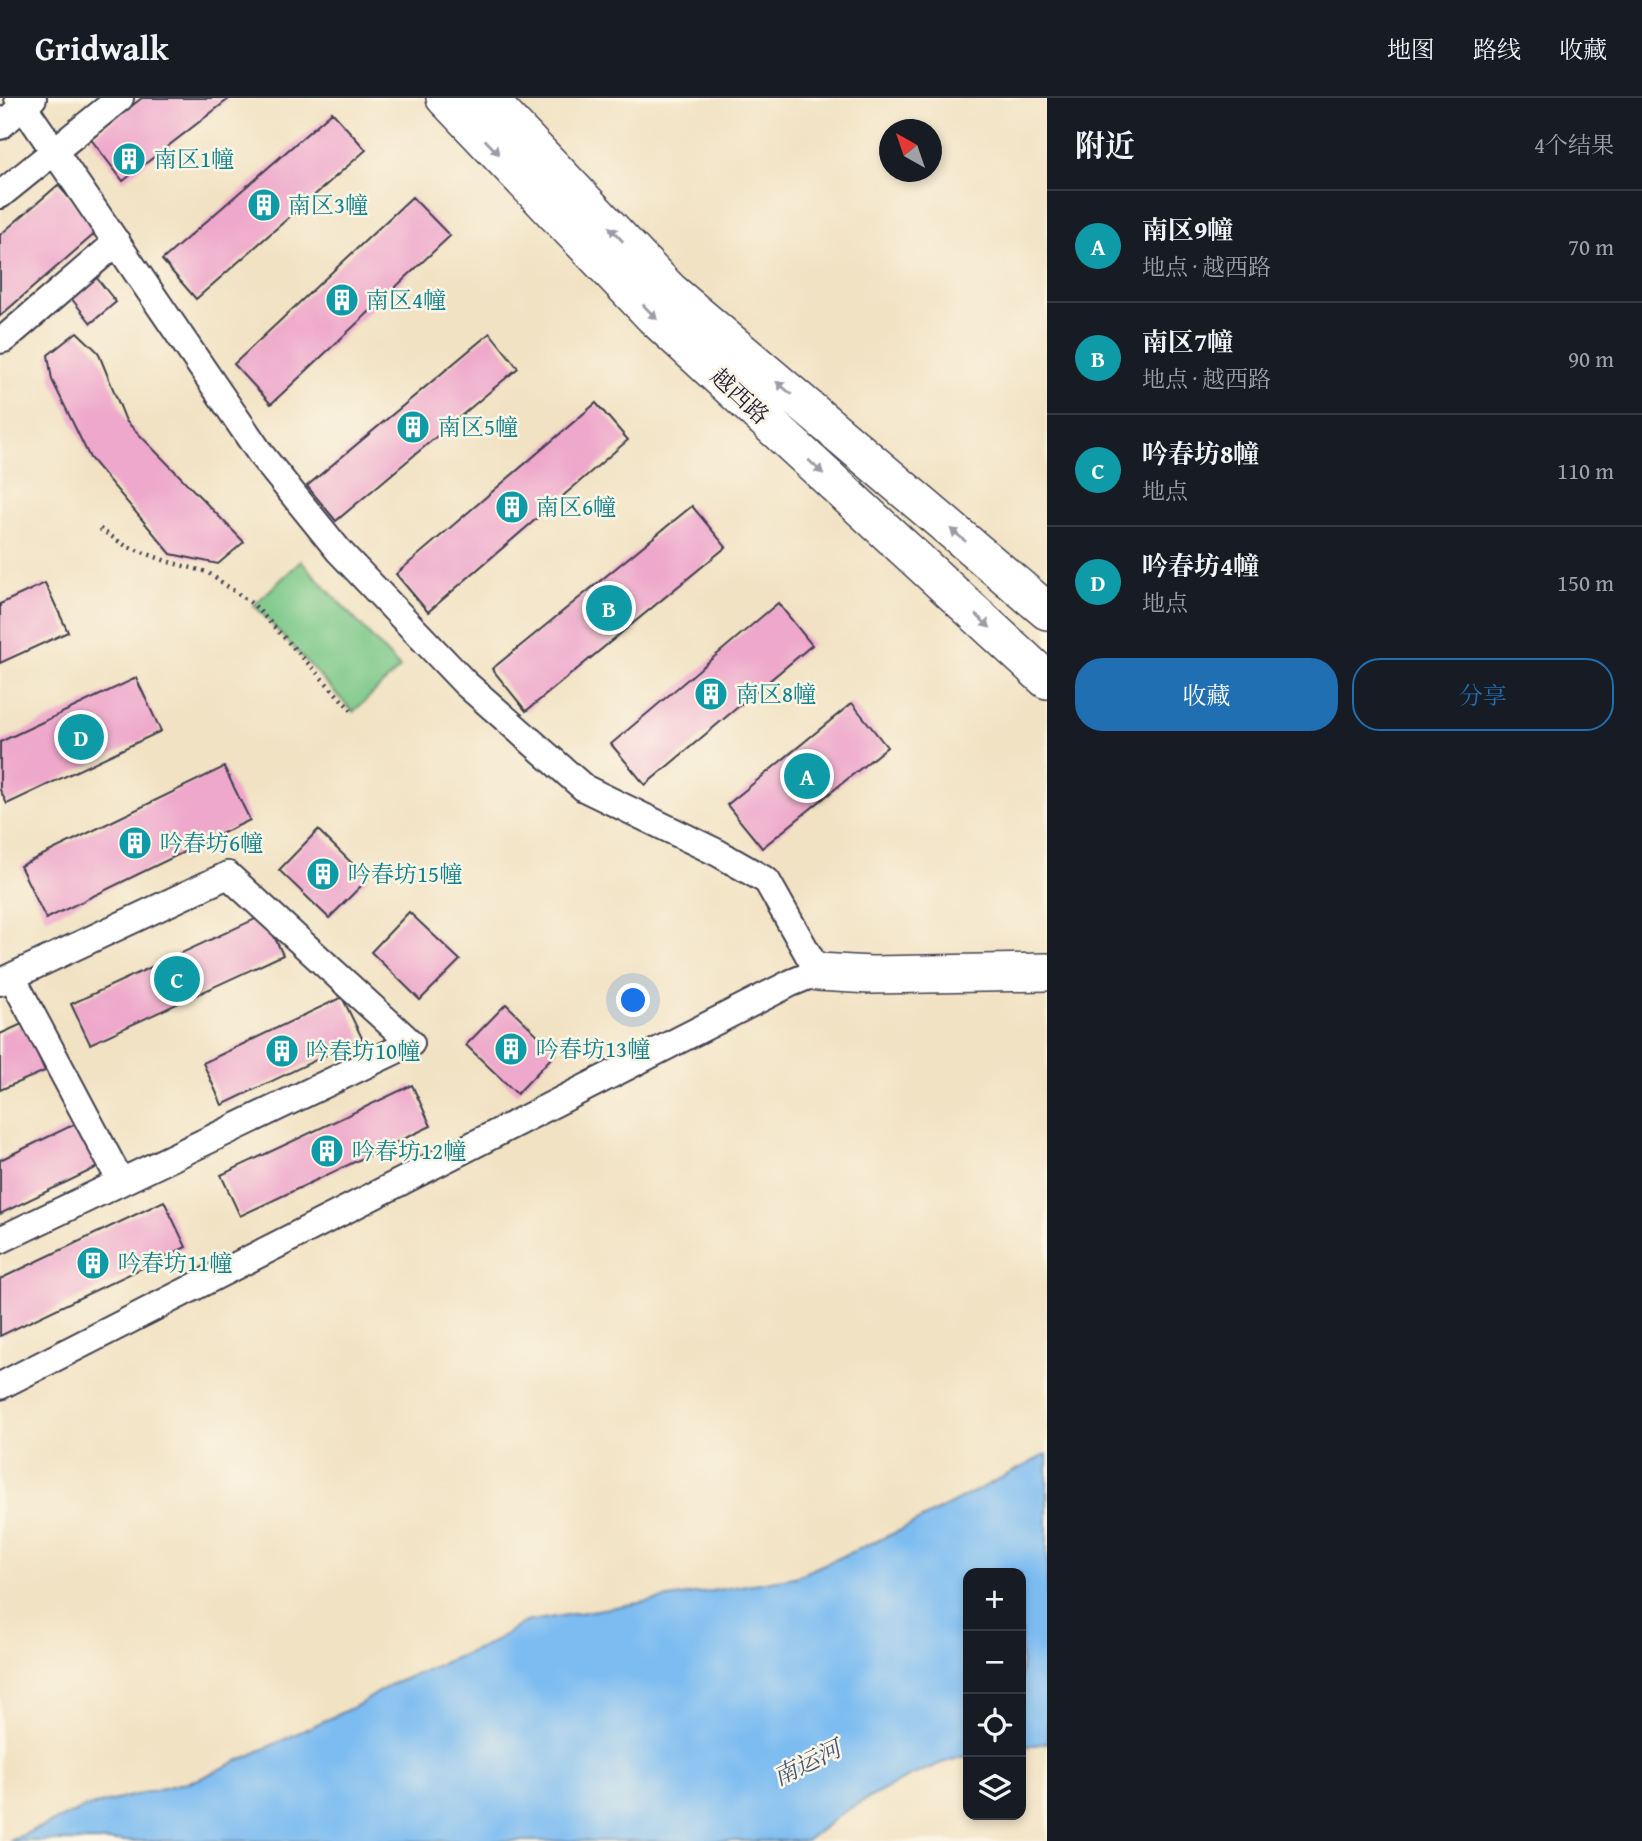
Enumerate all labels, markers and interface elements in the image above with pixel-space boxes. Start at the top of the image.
text: Gridwalk [35,24,169,72]
text: 地图 [1387,32,1435,67]
text: 路线 [1473,32,1521,67]
text: 收藏 [1559,32,1607,67]
north arrow [879,119,942,182]
text: 附近 [1075,123,1135,167]
text: 4个结果 [1534,128,1614,161]
one-way arrow [484,138,500,155]
building icon: 南区1幢 [110,140,148,178]
place label: 南区1幢 [154,142,234,175]
building icon: 南区3幢 [245,186,283,224]
place label: 南区3幢 [288,188,368,221]
text: 南区9幢 [1142,210,1233,249]
one-way arrow [608,226,625,243]
text: A [1091,230,1105,263]
text: 70 m [1568,230,1614,263]
text: 地点 · 越西路 [1142,250,1271,283]
building icon: 南区4幢 [323,281,361,319]
place label: 南区4幢 [366,283,446,316]
one-way arrow [641,303,658,320]
text: 南区7幢 [1142,322,1233,361]
text: B [1091,342,1105,375]
text: 90 m [1568,342,1614,375]
street label: 越西路 [704,360,777,431]
text: 地点 · 越西路 [1142,362,1271,395]
one-way arrow [775,380,793,396]
building icon: 南区5幢 [394,408,432,446]
place label: 南区5幢 [438,410,518,443]
text: 吟春坊8幢 [1142,434,1259,473]
text: C [1091,454,1105,487]
text: 110 m [1557,454,1614,487]
one-way arrow [807,458,824,474]
text: 地点 [1142,474,1188,507]
building icon: 南区6幢 [493,488,531,526]
place label: 南区6幢 [536,490,616,523]
one-way arrow [949,528,966,543]
text: 吟春坊4幢 [1142,546,1259,585]
text: D [1091,566,1105,599]
text: 150 m [1557,566,1614,599]
pin: B [586,582,632,634]
text: 地点 [1142,586,1188,619]
one-way arrow [974,613,992,629]
button: 收藏 [1075,658,1338,731]
button: 分享 [1352,658,1614,731]
building icon: 南区8幢 [692,675,730,713]
place label: 南区8幢 [736,677,816,710]
pin: D [58,711,104,763]
pin: A [784,750,830,802]
building icon: 吟春坊6幢 [116,824,154,862]
place label: 吟春坊6幢 [160,826,263,859]
building icon: 吟春坊15幢 [304,855,342,893]
place label: 吟春坊15幢 [348,857,462,890]
pin: C [154,953,200,1005]
your location [616,983,650,1017]
building icon: 吟春坊13幢 [492,1030,530,1068]
building icon: 吟春坊10幢 [263,1032,301,1070]
place label: 吟春坊13幢 [536,1032,650,1065]
place label: 吟春坊10幢 [306,1034,420,1067]
building icon: 吟春坊12幢 [308,1132,346,1170]
place label: 吟春坊12幢 [352,1134,466,1167]
building icon: 吟春坊11幢 [74,1244,112,1282]
place label: 吟春坊11幢 [118,1246,232,1279]
map controls [963,1568,1026,1820]
button: + [963,1568,1026,1631]
button: − [963,1631,1026,1694]
button: locate [963,1694,1026,1757]
water label: 南运河 [767,1729,850,1794]
button: layers [963,1757,1026,1820]

